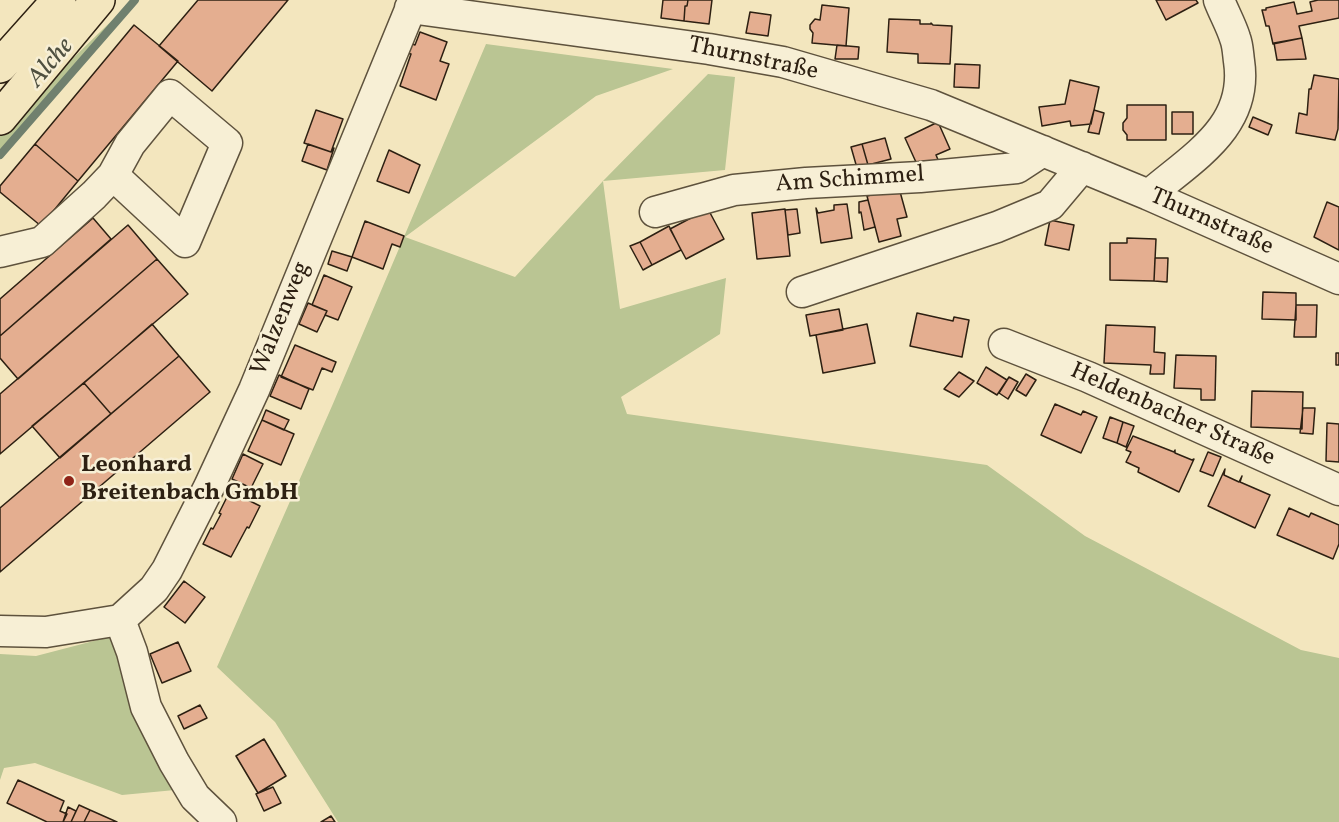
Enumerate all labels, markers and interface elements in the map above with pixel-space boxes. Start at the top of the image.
street label: Thurnstraße [685,32,821,88]
water label: Alche [22,33,82,95]
street label: Am Schimmel [775,161,925,201]
street label: Thurnstraße [1145,183,1277,263]
street label: Walzenweg [246,258,318,380]
street label: Heldenbacher Straße [1065,358,1279,474]
place label: Leonhard Breitenbach GmbH [81,453,298,509]
marker: Leonhard Breitenbach GmbH [62,474,76,488]

